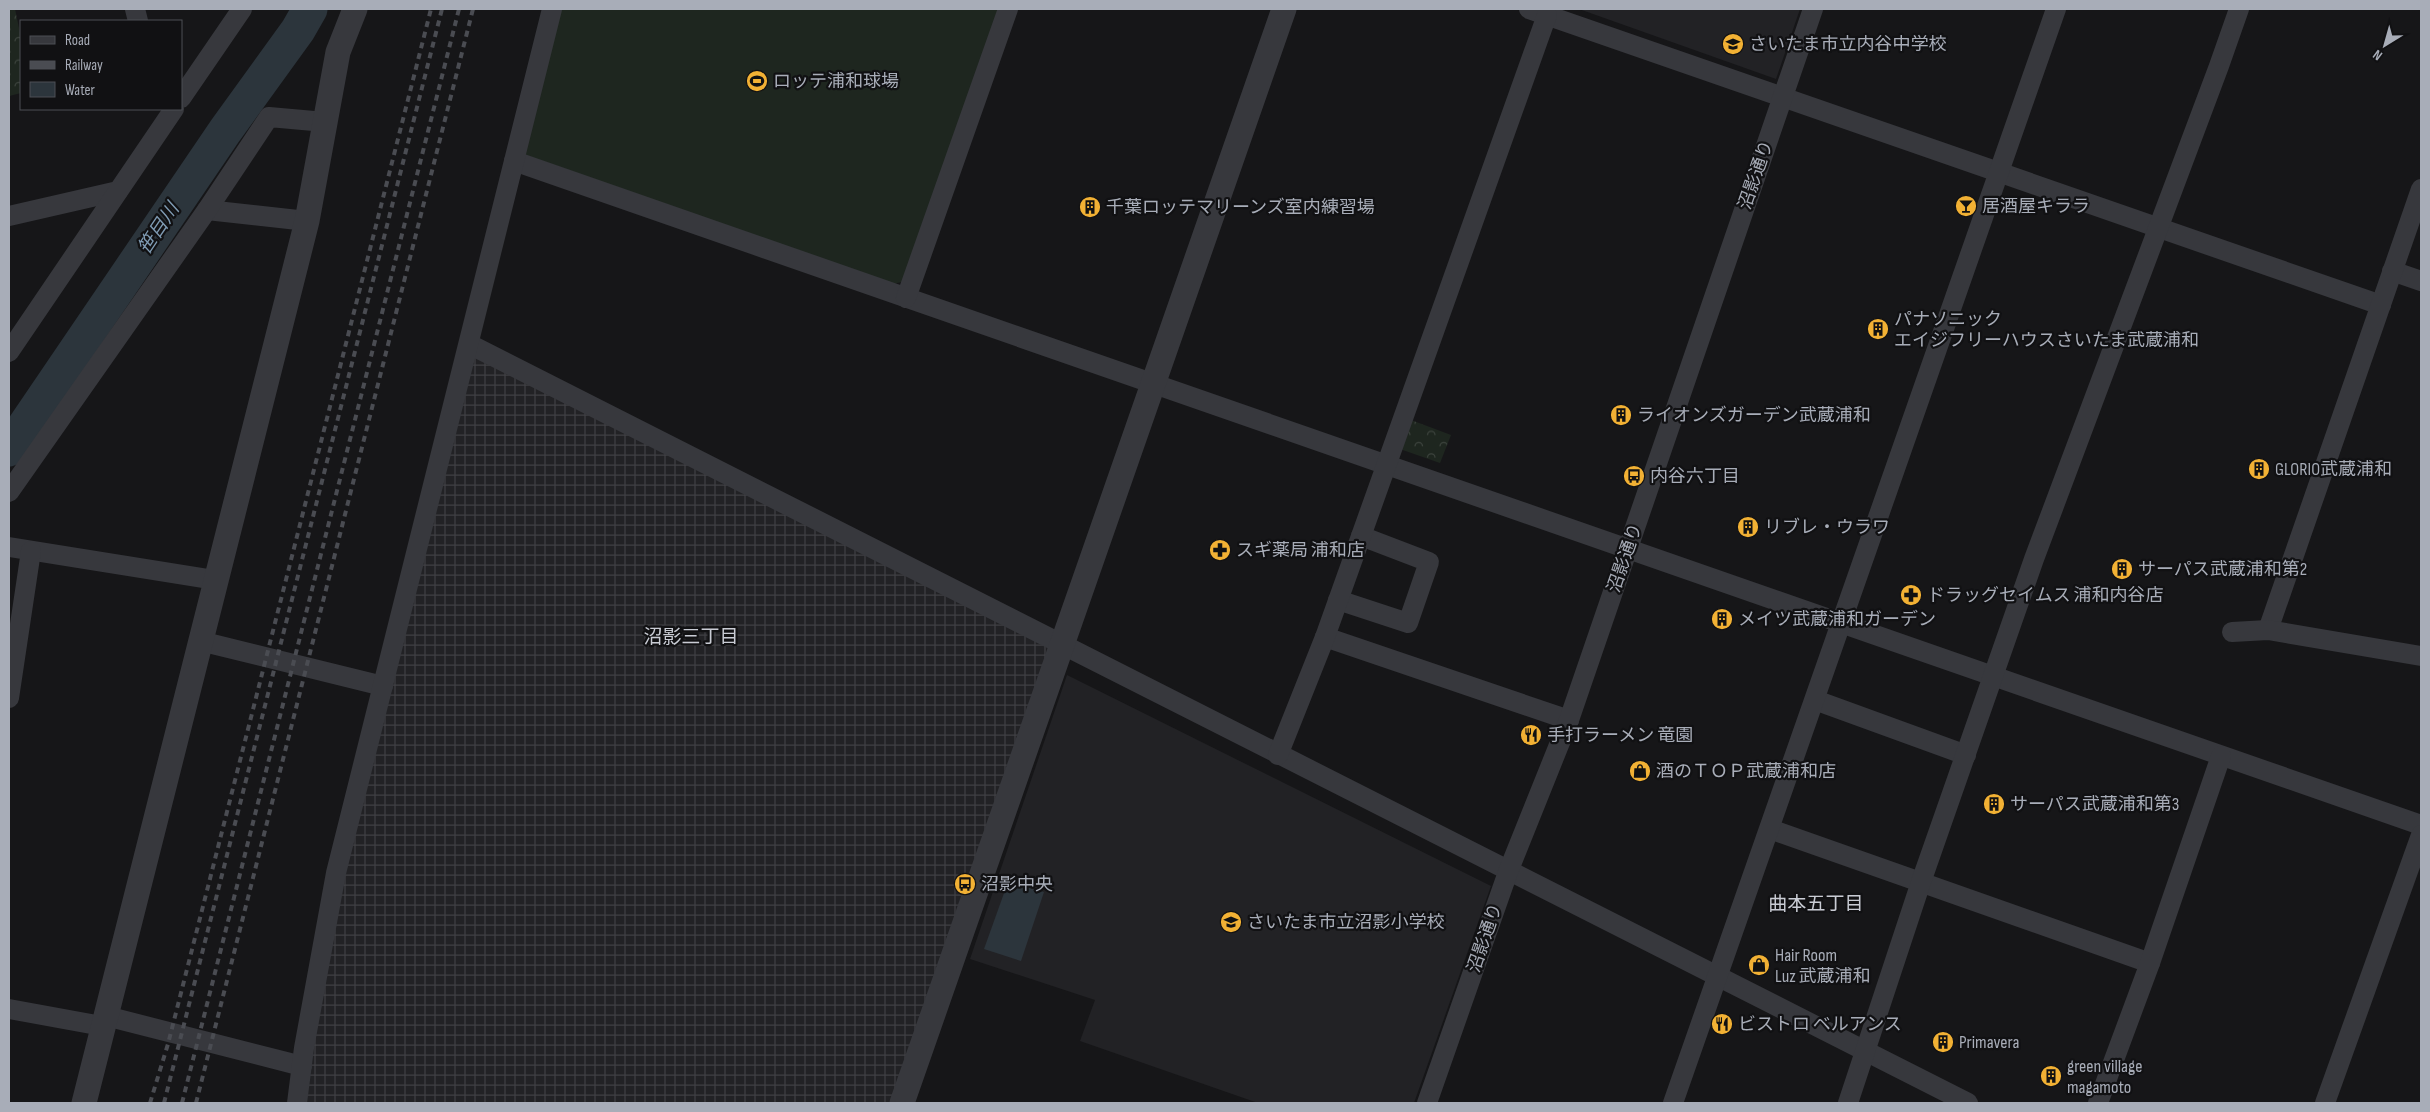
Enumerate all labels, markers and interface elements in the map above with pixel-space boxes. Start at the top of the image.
legend [20,20,182,110]
north arrow [2360,20,2410,70]
text: Road [65,31,90,50]
school or university icon: さいたま市立内谷中学校 [1721,32,1745,56]
place label: さいたま市立内谷中学校 [1749,34,1946,55]
text: N [2369,46,2386,64]
text: Railway [65,56,103,75]
sports icon: ロッテ浦和球場 [745,69,769,93]
place label: ロッテ浦和球場 [773,71,899,92]
text: Water [65,81,96,100]
street label: 沼影通り [1734,138,1778,212]
bar icon: 居酒屋キララ [1954,194,1978,218]
building icon: 千葉ロッテマリーンズ室内練習場 [1078,195,1102,219]
place label: 居酒屋キララ [1982,196,2090,217]
water label: 笹目川 [134,197,186,259]
place label: 千葉ロッテマリーンズ室内練習場 [1106,197,1375,218]
place label: パナソニック エイジフリーハウスさいたま武蔵浦和 [1894,309,2199,351]
building icon: パナソニック エイジフリーハウスさいたま武蔵浦和 [1866,317,1890,341]
building icon: ライオンズガーデン武蔵浦和 [1609,403,1633,427]
place label: ライオンズガーデン武蔵浦和 [1637,405,1871,426]
building icon: GLORIO武蔵浦和 [2247,457,2271,481]
place label: GLORIO武蔵浦和 [2275,459,2392,480]
bus stop icon: 内谷六丁目 [1622,464,1646,488]
place label: 内谷六丁目 [1650,466,1740,487]
building icon: リブレ・ウラワ [1736,515,1760,539]
place label: リブレ・ウラワ [1764,517,1890,538]
street label: 沼影通り [1603,521,1647,595]
pharmacy icon: スギ薬局 浦和店 [1208,538,1232,562]
place label: スギ薬局 浦和店 [1236,540,1365,561]
building icon: サーパス武蔵浦和第2 [2110,557,2134,581]
place label: サーパス武蔵浦和第2 [2138,559,2307,580]
pharmacy icon: ドラッグセイムス 浦和内谷店 [1899,583,1923,607]
place label: ドラッグセイムス 浦和内谷店 [1927,585,2164,606]
building icon: メイツ武蔵浦和ガーデン [1710,607,1734,631]
place label: メイツ武蔵浦和ガーデン [1738,609,1936,630]
district label: 沼影三丁目 [643,626,739,649]
restaurant icon: 手打ラーメン 竜園 [1519,723,1543,747]
place label: 手打ラーメン 竜園 [1547,725,1693,746]
shop icon: 酒のＴＯＰ武蔵浦和店 [1628,759,1652,783]
place label: 酒のＴＯＰ武蔵浦和店 [1656,761,1836,782]
building icon: サーパス武蔵浦和第3 [1982,792,2006,816]
place label: サーパス武蔵浦和第3 [2010,794,2179,815]
bus stop icon: 沼影中央 [953,872,977,896]
place label: 沼影中央 [981,874,1053,895]
district label: 曲本五丁目 [1768,893,1864,916]
street label: 沼影通り [1463,901,1507,975]
school or university icon: さいたま市立沼影小学校 [1219,910,1243,934]
place label: さいたま市立沼影小学校 [1247,912,1444,933]
place label: Hair Room Luz 武蔵浦和 [1775,945,1871,987]
shop icon: Hair Room Luz 武蔵浦和 [1747,953,1771,977]
restaurant icon: ビストロ ベルアンス [1710,1012,1734,1036]
place label: ビストロ ベルアンス [1738,1014,1902,1035]
building icon: Primavera [1931,1030,1955,1054]
place label: Primavera [1959,1032,2019,1053]
place label: green village magamoto [2067,1056,2142,1098]
building icon: green village magamoto [2039,1064,2063,1088]

